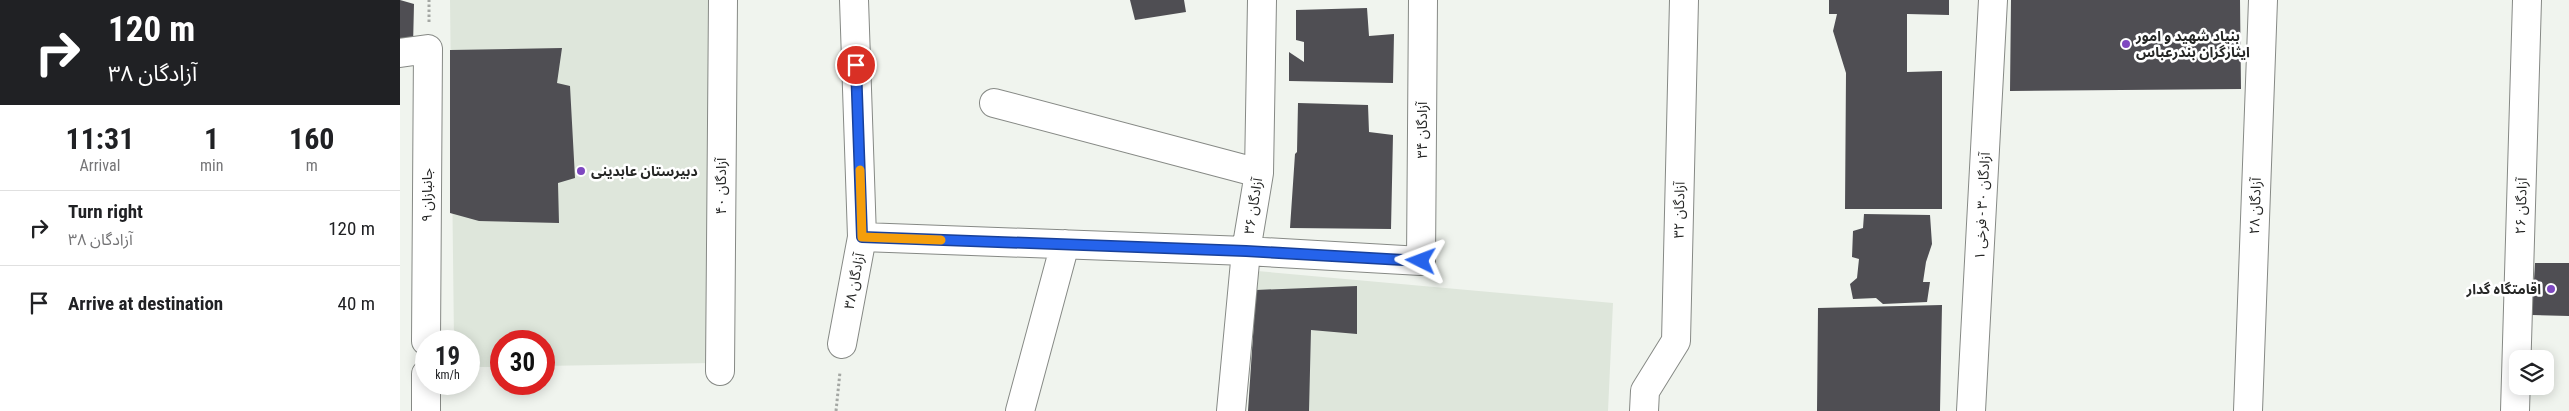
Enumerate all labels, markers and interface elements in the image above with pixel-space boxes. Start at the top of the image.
text: 120 m [108,9,195,50]
icon: right [25,20,90,85]
place label: بنیاد شهید و امور ایثارگران بندرعباس [2135,28,2250,61]
marker: بنیاد شهید و امور ایثارگران بندرعباس [2120,38,2132,50]
pin [835,44,877,86]
icon: arrive [842,51,870,79]
text: آزادگان ۳۸ [108,61,197,86]
street label: آزادگان ۳۴ [1414,101,1431,158]
text: 11:31 [66,121,134,156]
text: 1 [204,121,219,156]
text: 160 [289,121,334,156]
street label: آزادگان ۳۰ - فرخی ۱ [1971,151,1994,260]
text: Arrival [80,156,120,175]
text: min [200,156,223,175]
text: m [306,156,318,175]
street label: آزادگان ۴۰ [713,157,730,214]
place label: دبیرستان عابدینی [591,163,698,180]
marker: دبیرستان عابدینی [575,165,587,177]
street label: جانبازان ۹ [419,168,436,222]
street label: آزادگان ۳۶ [1241,176,1266,235]
street label: آزادگان ۲۸ [2246,176,2265,235]
street label: آزادگان ۲۶ [2512,176,2531,235]
street label: آزادگان ۳۲ [1671,181,1689,239]
text: Turn right [68,200,143,223]
icon: right [25,214,53,242]
text: 120 m [328,217,375,240]
text: آزادگان ۳۸ [68,230,133,249]
position arrow [1394,234,1446,286]
street label: آزادگان ۳۸ [841,251,868,311]
place label: اقامتگاه گدار [2465,281,2541,298]
marker: اقامتگاه گدار [2545,283,2557,295]
icon: arrive [25,289,53,317]
text: Arrive at destination [68,292,223,315]
text: 40 m [338,292,375,315]
speed limit sign: 30 [490,330,555,395]
text: 19 [435,342,460,371]
map controls [2509,350,2554,395]
button: layers [2509,350,2554,395]
text: km/h [435,368,460,382]

